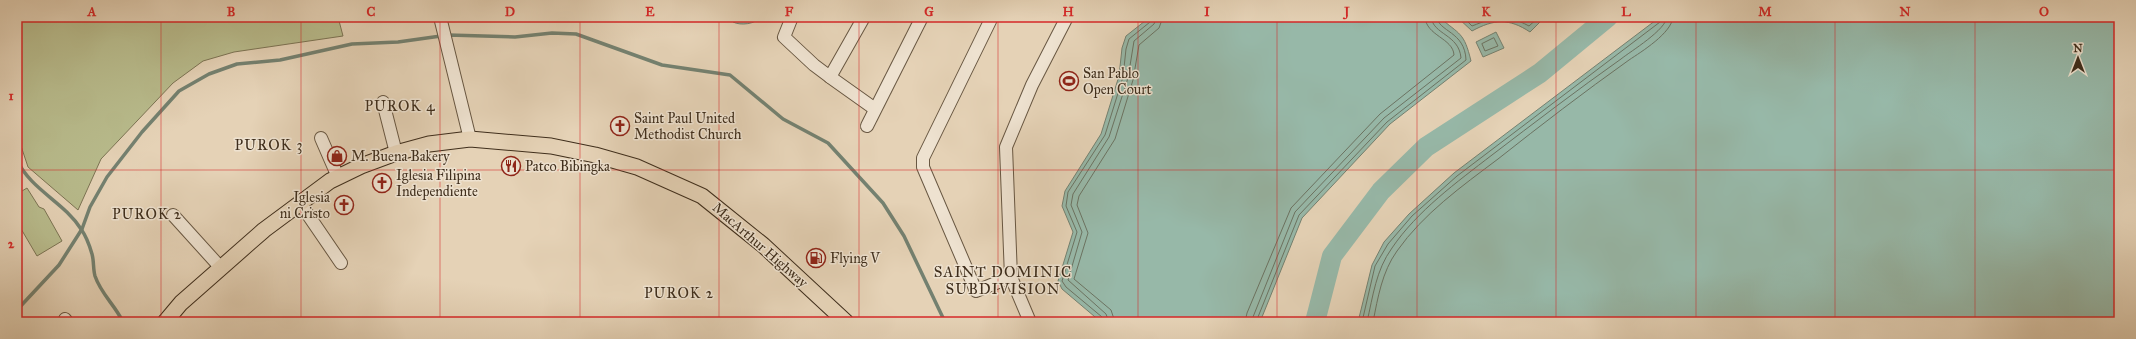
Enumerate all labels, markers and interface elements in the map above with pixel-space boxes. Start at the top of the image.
text: A [87,4,97,20]
text: B [227,4,236,20]
text: C [367,4,376,20]
text: D [505,4,515,20]
text: E [645,4,655,20]
text: F [785,4,794,20]
text: G [924,4,934,20]
text: H [1062,4,1074,20]
text: I [1204,4,1210,20]
text: J [1342,4,1350,20]
text: K [1481,4,1491,20]
text: L [1621,4,1631,20]
text: M [1758,4,1772,20]
text: N [1899,4,1911,20]
text: O [2039,4,2049,20]
north arrow [2058,38,2098,78]
text: N [2073,42,2083,55]
place label: San Pablo Open Court [1083,65,1152,98]
sports icon: San Pablo Open Court [1058,70,1080,92]
text: 1 [8,88,14,104]
district label: PUROK 4 [364,97,436,115]
place label: Saint Paul United Methodist Church [634,110,742,143]
church icon: Saint Paul United Methodist Church [609,115,631,137]
district label: PUROK 3 [235,136,303,154]
shop icon: M. Buena Bakery [326,145,348,167]
place label: M. Buena Bakery [351,148,450,165]
restaurant icon: Patco Bibingka [500,155,522,177]
place label: Patco Bibingka [525,158,610,175]
place label: Iglesia Filipina Independiente [396,167,481,200]
church icon: Iglesia Filipina Independiente [371,172,393,194]
place label: Iglesia ni Cristo [280,189,330,222]
church icon: Iglesia ni Cristo [333,194,355,216]
street label: MacArthur Highway [709,199,812,291]
district label: PUROK 2 [112,205,182,223]
text: 2 [8,236,15,252]
fuel station icon: Flying V [805,247,827,269]
place label: Flying V [830,250,881,267]
district label: SAINT DOMINIC SUBDIVISION [934,263,1072,298]
district label: PUROK 2 [644,284,714,302]

